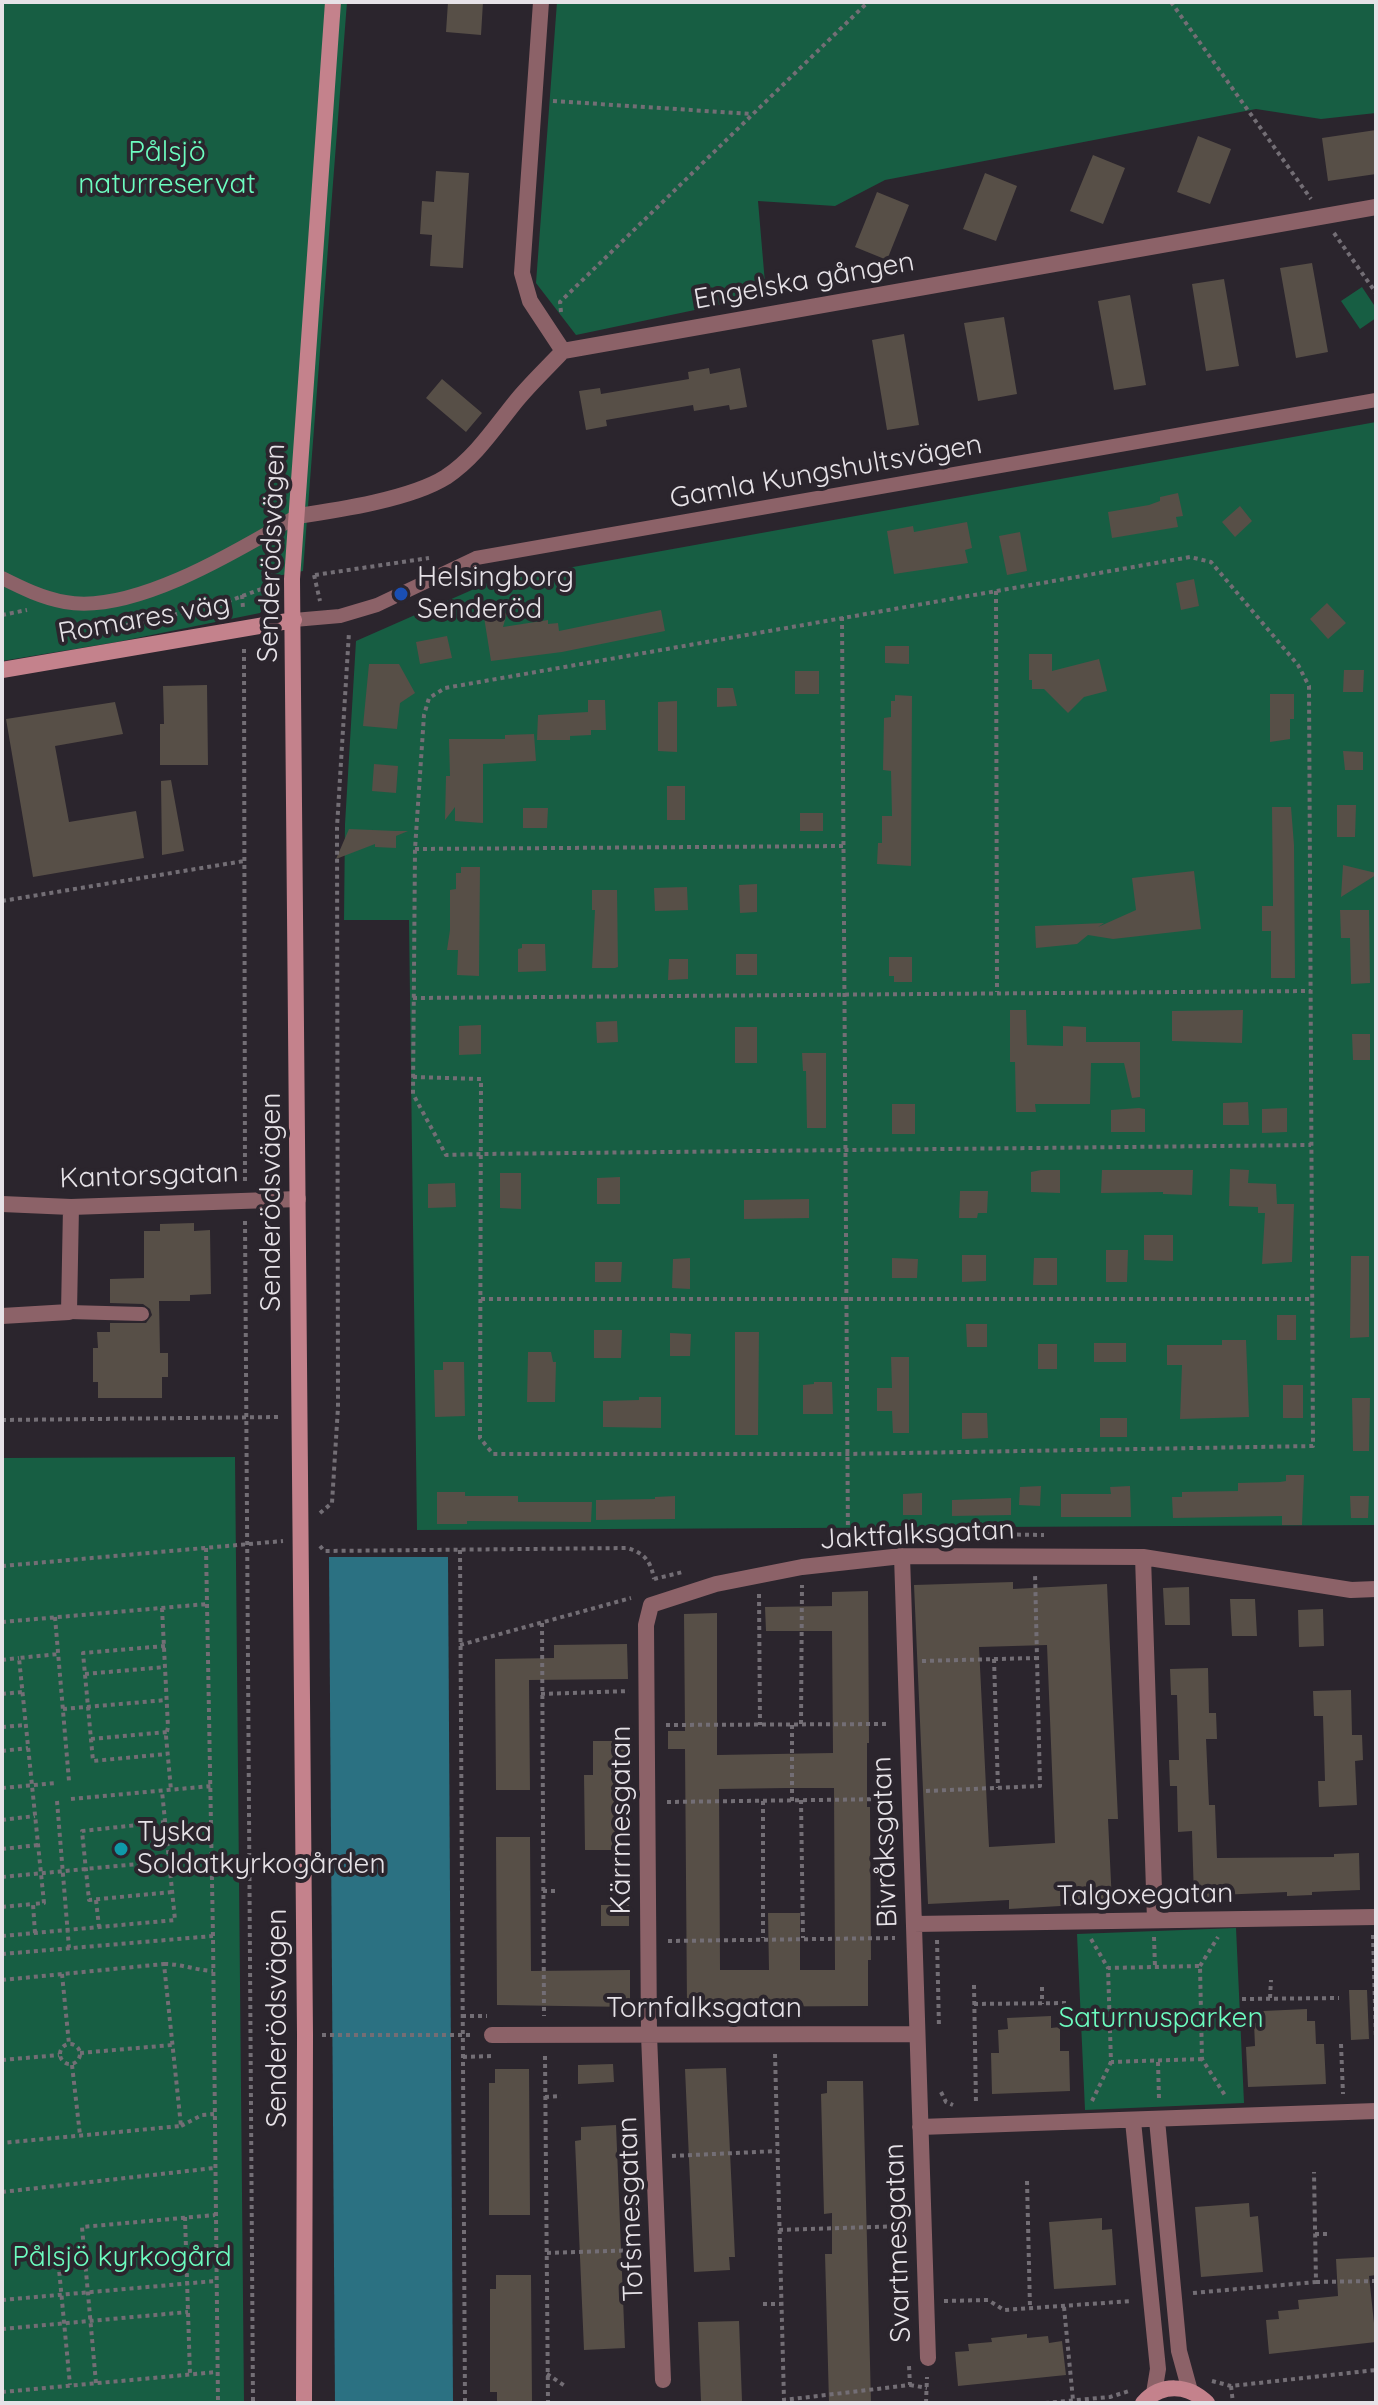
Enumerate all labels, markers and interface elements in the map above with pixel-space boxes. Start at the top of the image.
park label: Pålsjö naturreservat [78,136,256,202]
street label: Engelska gången [691,245,917,317]
street label: Gamla Kungshultsvägen [667,428,985,516]
street label: Senderödsvägen [251,443,293,663]
place label: Helsingborg Senderöd [417,561,574,627]
marker: Helsingborg Senderöd [392,585,410,603]
street label: Romares väg [55,587,233,651]
street label: Senderödsvägen [255,1093,289,1311]
street label: Kantorsgatan [59,1156,239,1196]
street label: Jaktfalksgatan [819,1513,1015,1557]
street label: Kärrmesgatan [605,1726,639,1914]
street label: Bivråksgatan [865,1756,905,1928]
place label: Tyska Soldatkyrkogården [137,1816,386,1882]
marker: Tyska Soldatkyrkogården [112,1840,130,1858]
street label: Talgoxegatan [1056,1877,1234,1913]
street label: Senderödsvägen [261,1909,295,2127]
street label: Tornfalksgatan [606,1992,802,2026]
park label: Saturnusparken [1058,2002,1264,2036]
street label: Tofsmesgatan [611,2116,651,2302]
street label: Svartmesgatan [878,2143,918,2343]
park label: Pålsjö kyrkogård [12,2241,232,2275]

